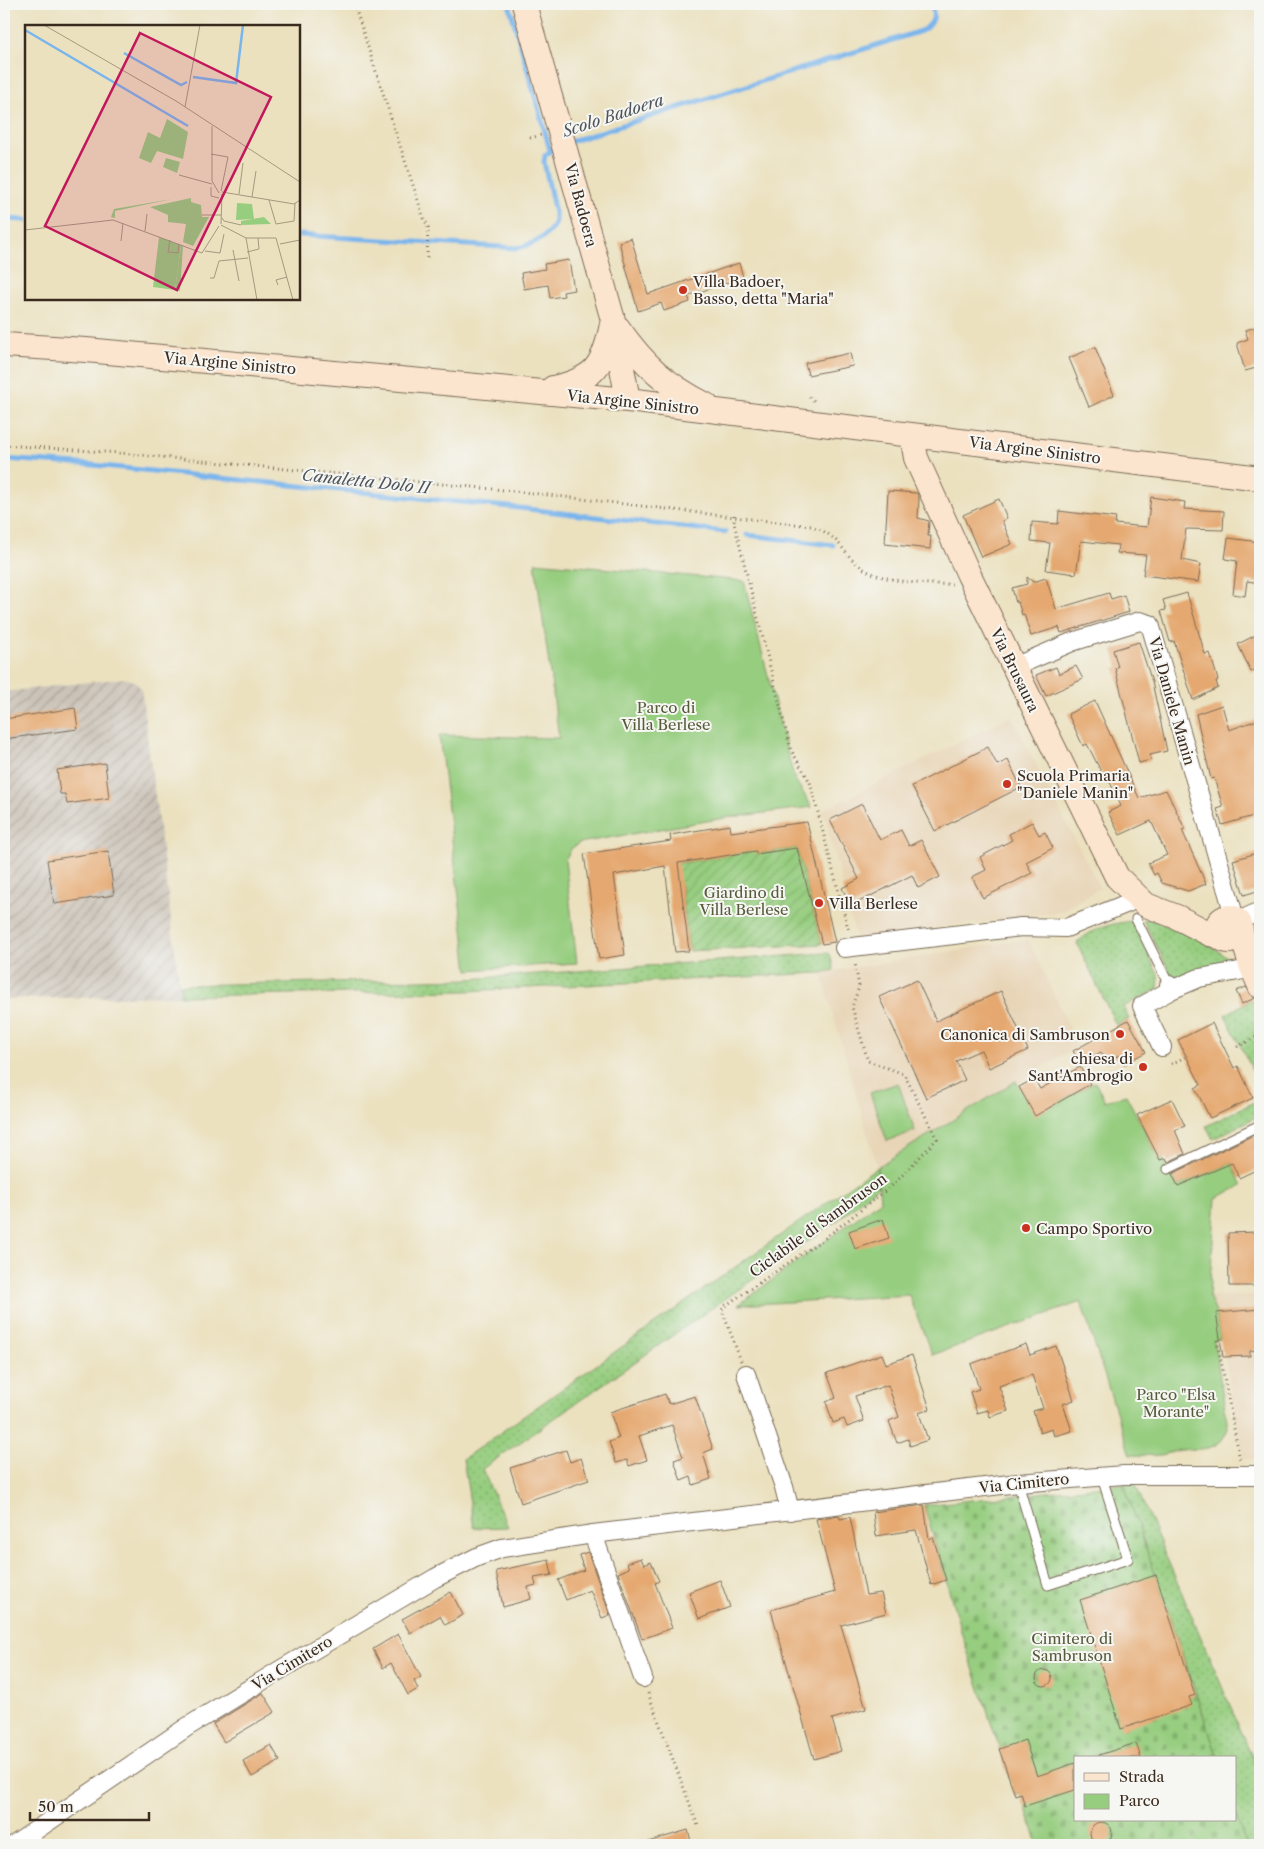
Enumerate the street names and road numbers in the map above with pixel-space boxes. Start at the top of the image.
street label: Via Badoera [560,160,601,249]
street label: Via Argine Sinistro [162,348,297,378]
street label: Via Argine Sinistro [565,386,700,418]
street label: Via Argine Sinistro [967,432,1102,468]
street label: Via Brusaura [986,624,1044,715]
street label: Via Daniele Manin [1144,634,1200,768]
street label: Ciclabile di Sambruson [746,1168,891,1281]
street label: Via Cimitero [977,1469,1070,1497]
street label: Via Cimitero [247,1631,336,1695]

